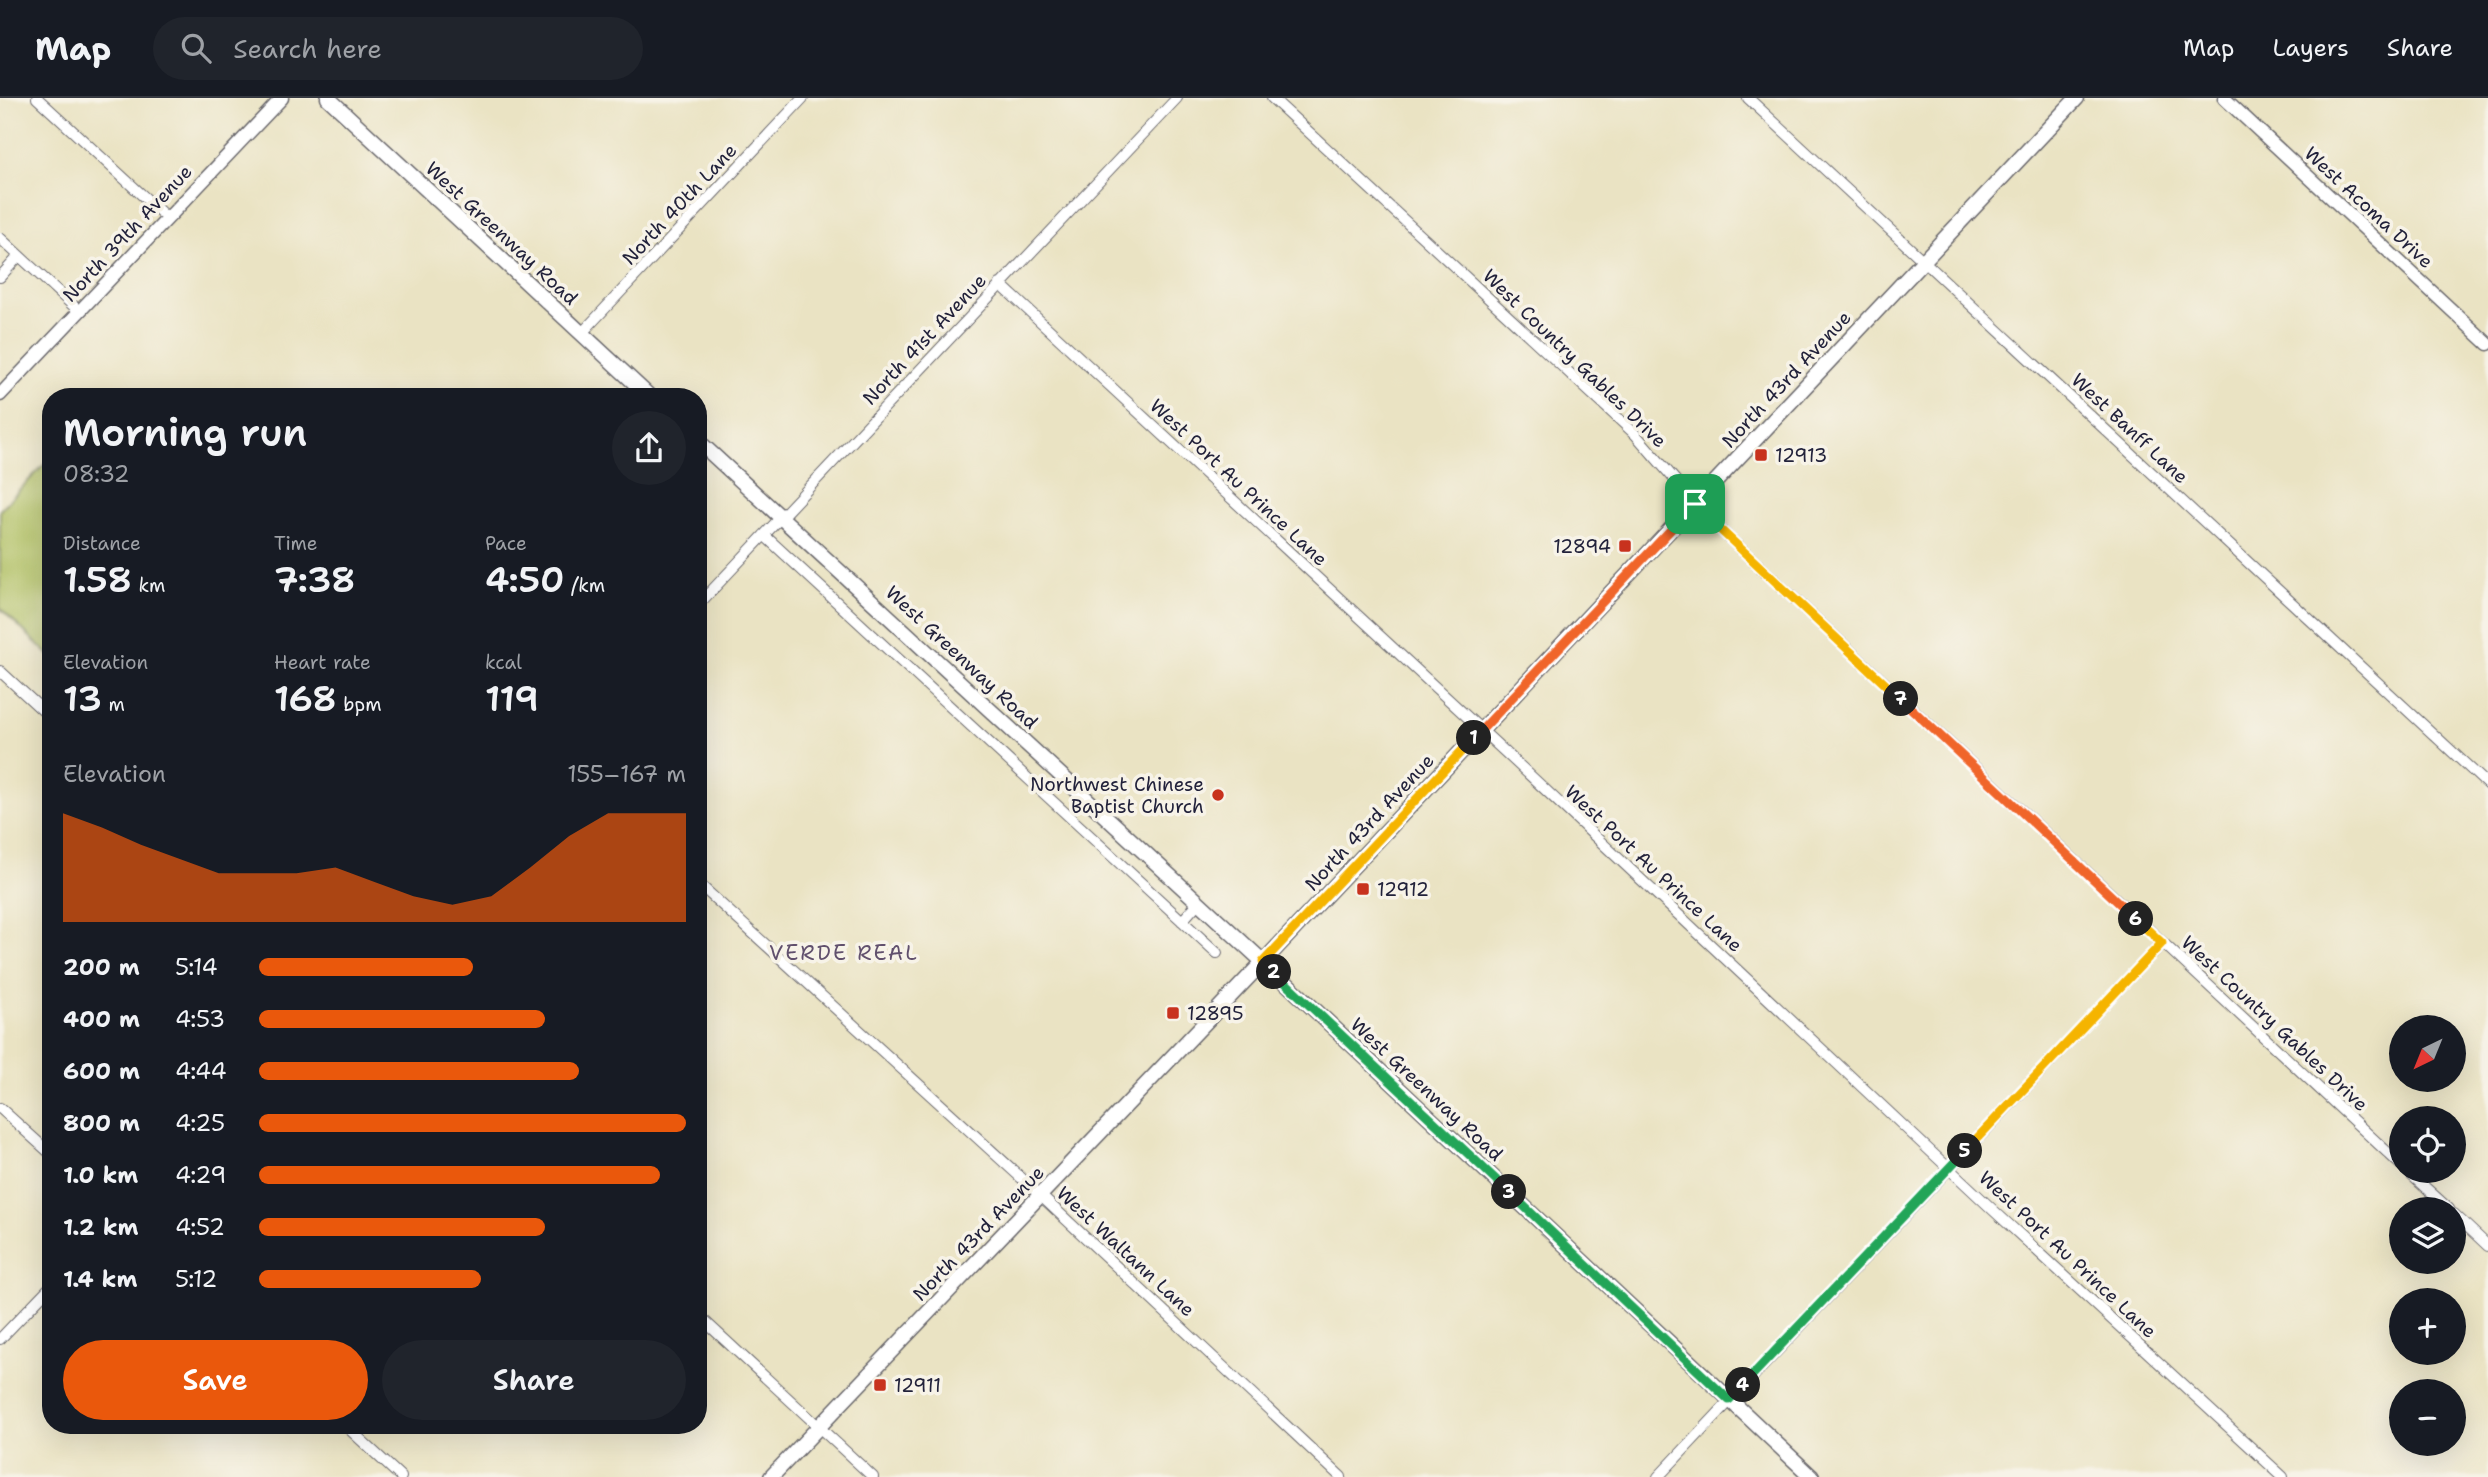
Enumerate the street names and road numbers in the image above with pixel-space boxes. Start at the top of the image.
street label: North 40th Lane [617,138,742,270]
street label: West Acoma Drive [2299,141,2438,274]
street label: West Greenway Road [420,156,583,311]
street label: North 39th Avenue [57,159,198,307]
street label: West Country Gables Drive [1477,264,1672,453]
street label: North 41st Avenue [857,268,992,410]
street label: North 43rd Avenue [1716,305,1856,453]
street label: West Banff Lane [2066,368,2193,489]
street label: West Port Au Prince Lane [1144,393,1333,571]
street label: West Greenway Road [880,580,1043,735]
street label: North 43rd Avenue [1299,748,1439,896]
street label: West Port Au Prince Lane [1559,779,1748,957]
street label: West Country Gables Drive [2176,930,2373,1117]
street label: West Greenway Road [1345,1012,1508,1167]
street label: North 43rd Avenue [907,1160,1049,1306]
street label: West Port Au Prince Lane [1973,1165,2162,1343]
street label: West Waltann Lane [1051,1181,1200,1322]

